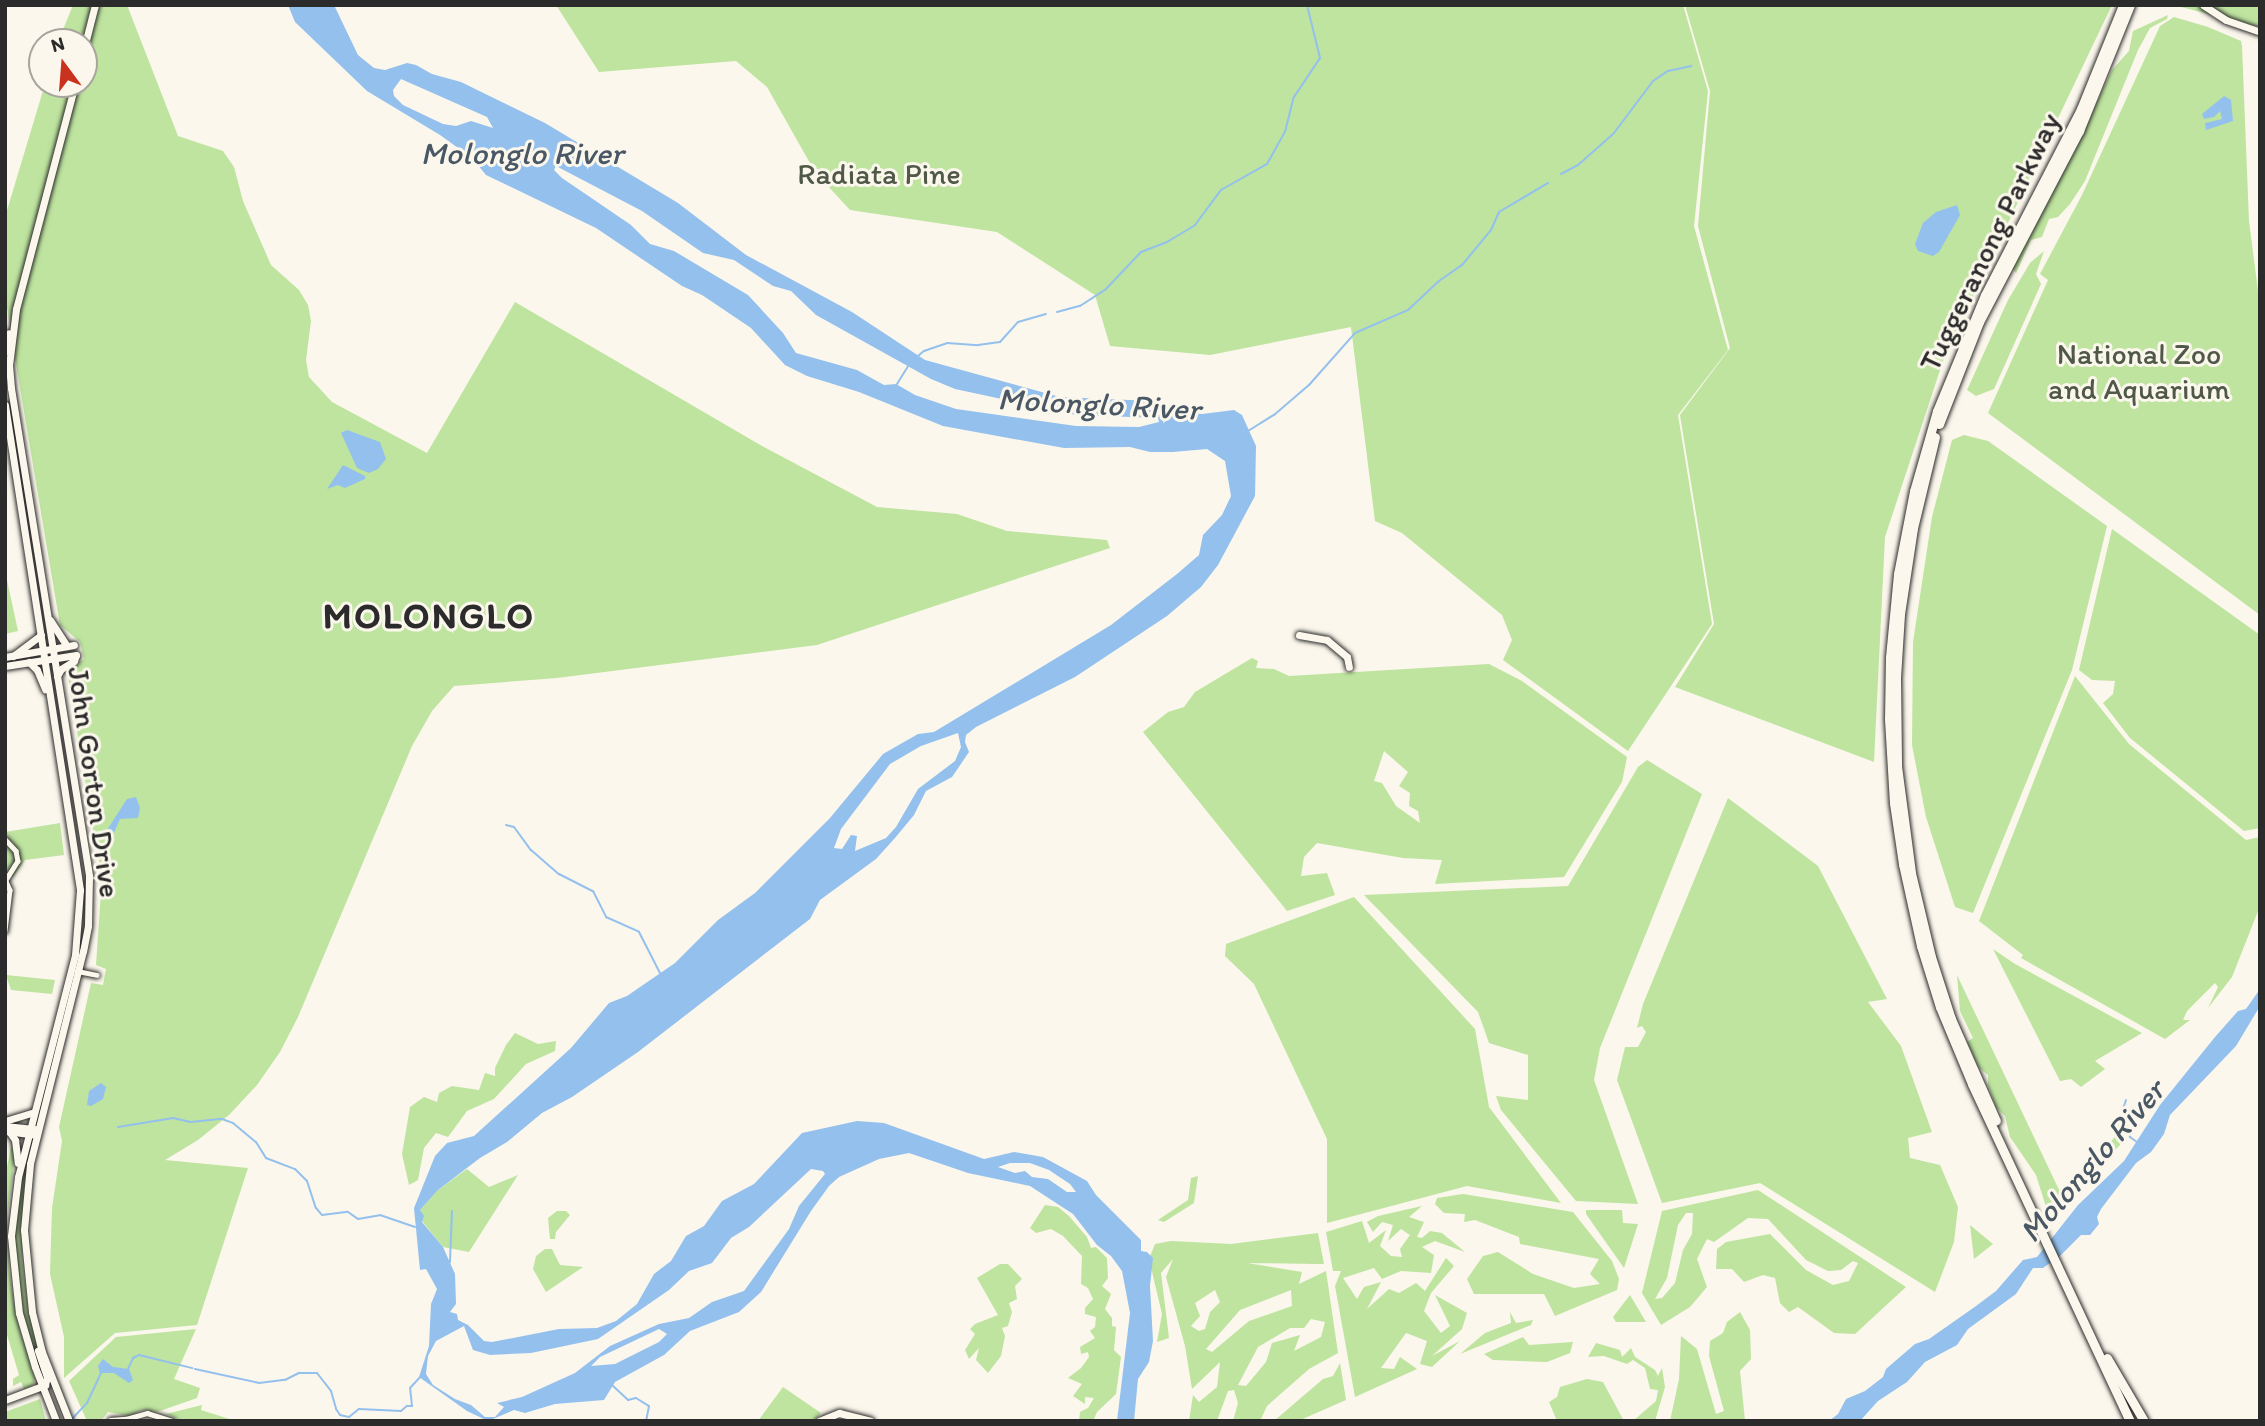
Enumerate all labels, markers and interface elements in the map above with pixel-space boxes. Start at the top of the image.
north arrow [28,28,98,98]
text: N [48,31,67,57]
street label: Tuggeranong Parkway [1912,107,2068,377]
water label: Molonglo River [421,134,623,172]
park label: Radiata Pine [797,156,961,192]
park label: National Zoo and Aquarium [2048,336,2230,406]
water label: Molonglo River [997,380,1201,428]
district label: MOLONGLO [323,593,535,637]
street label: John Gorton Drive [60,664,128,900]
water label: Molonglo River [2011,1072,2173,1250]

